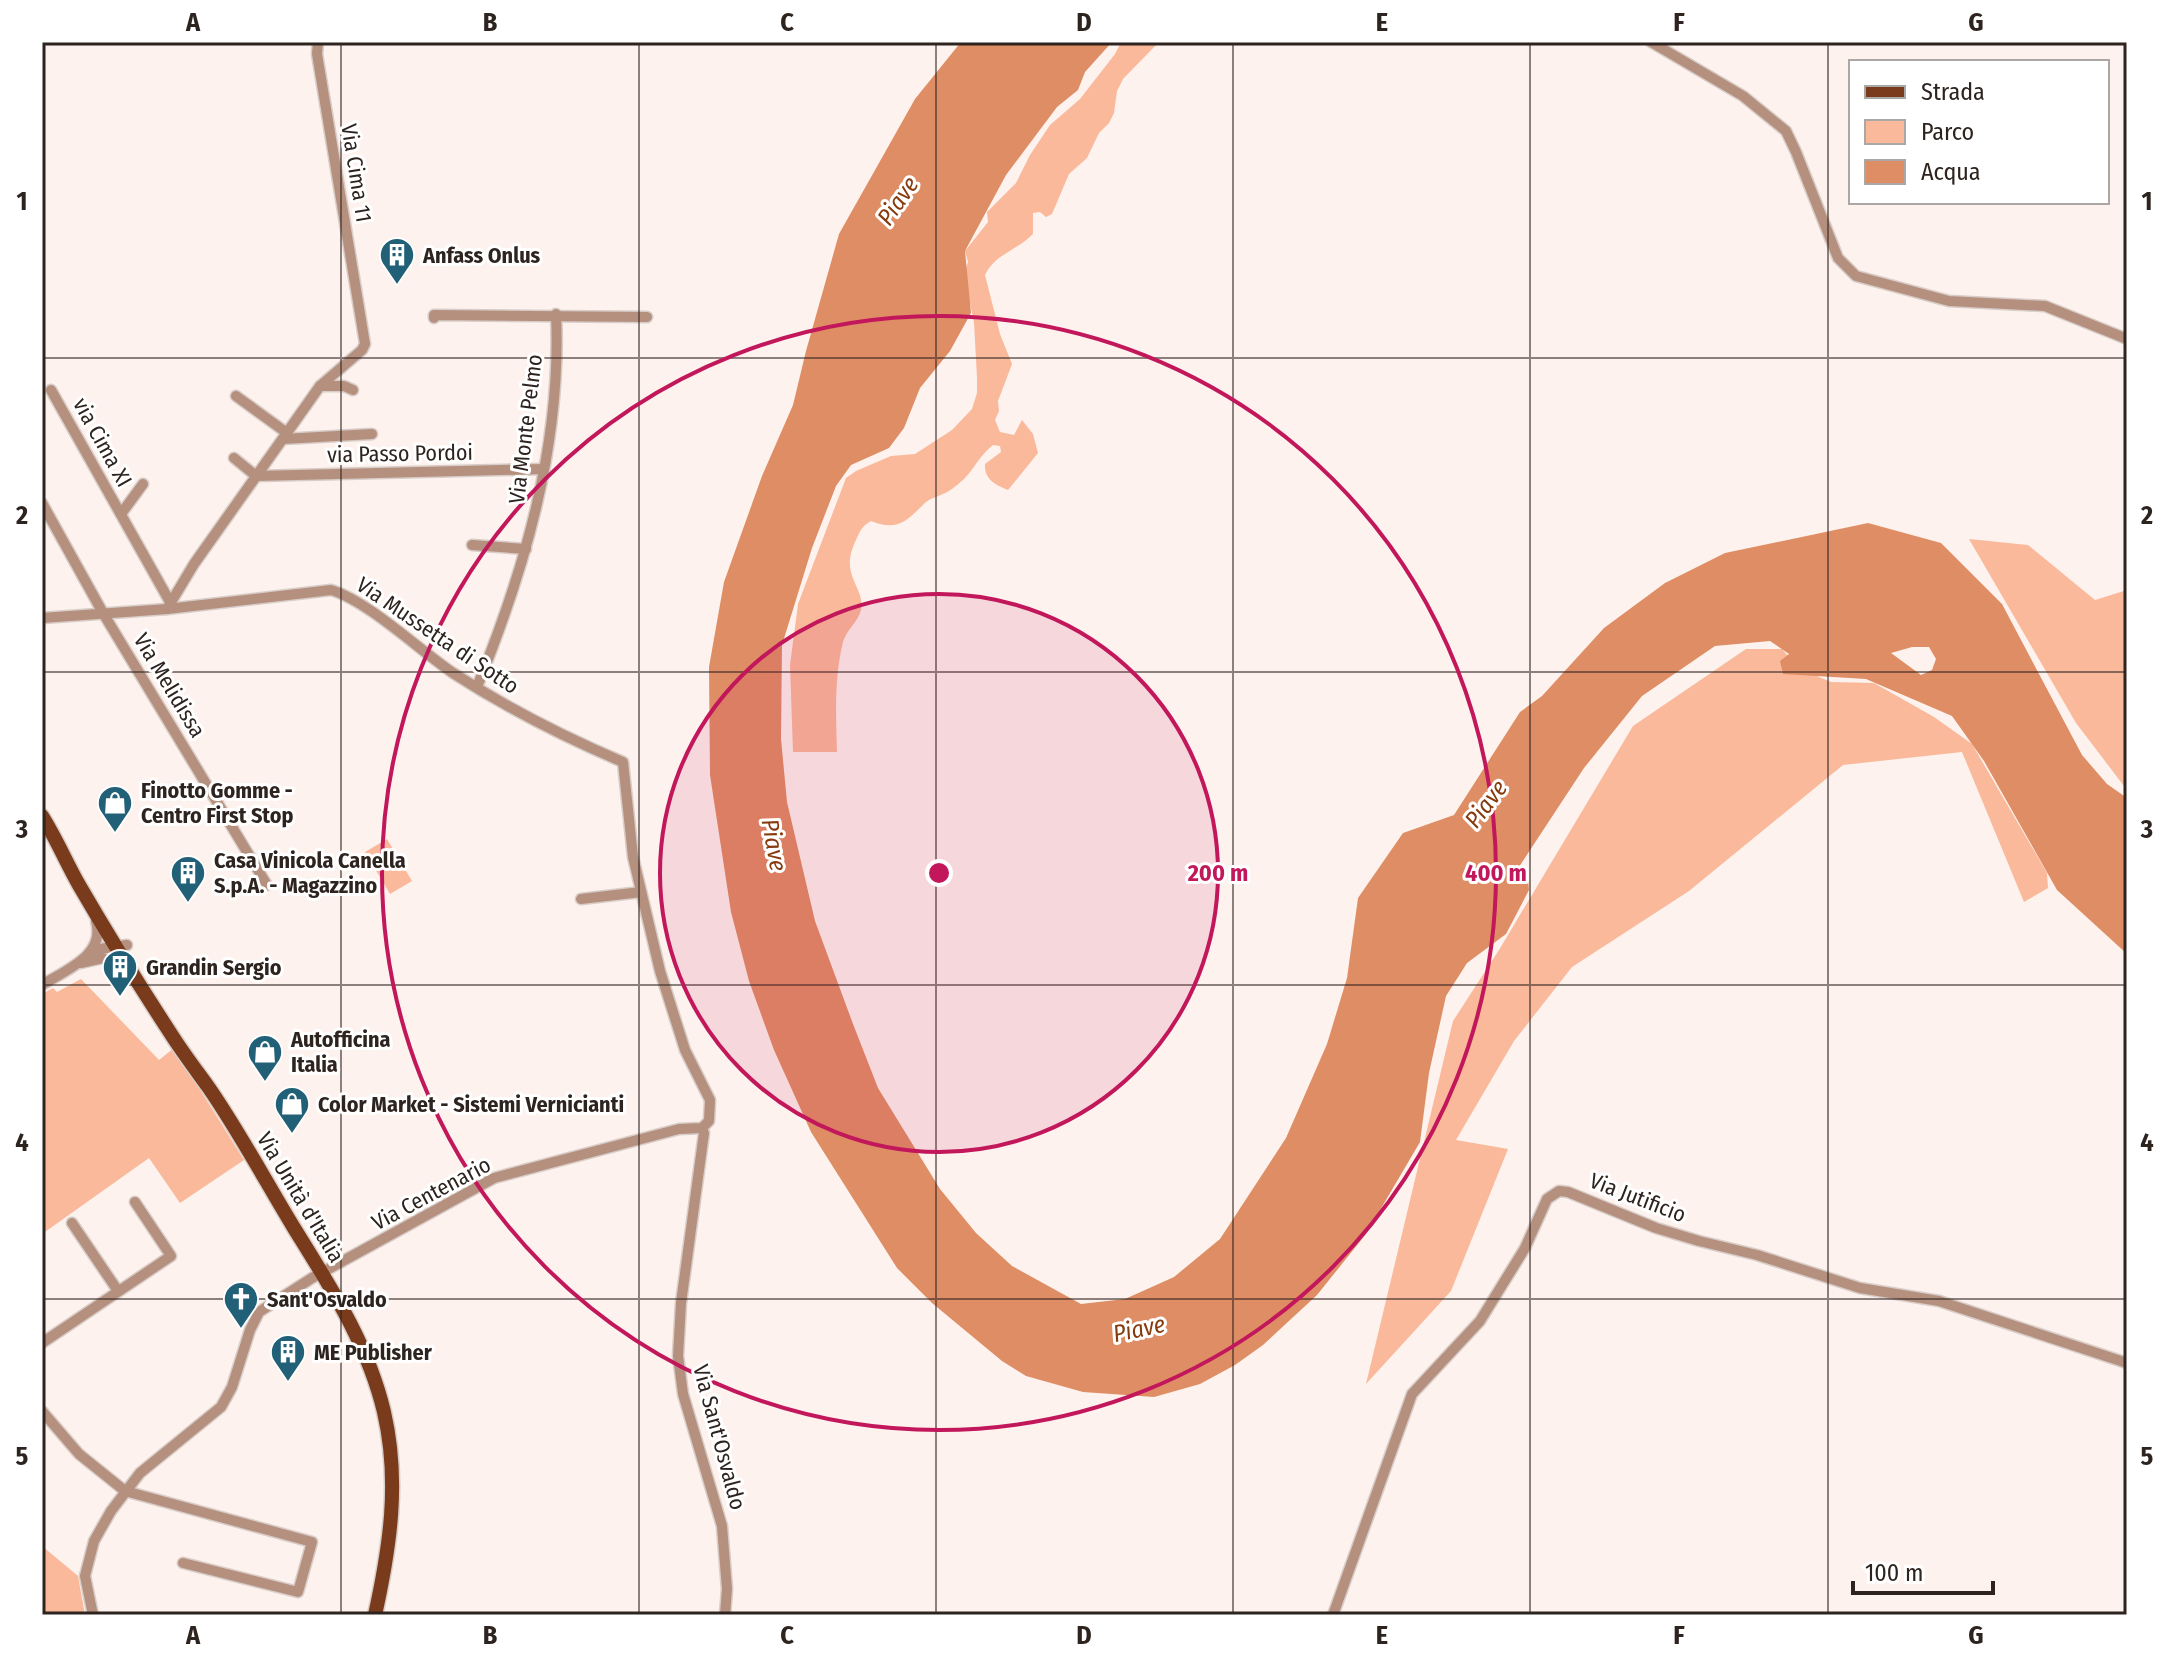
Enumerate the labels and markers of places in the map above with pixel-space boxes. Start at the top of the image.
building icon: Anfass Onlus [378,236,416,286]
place label: Anfass Onlus [422,242,541,269]
place label: Finotto Gomme - Centro First Stop [141,777,293,829]
shop icon: Finotto Gomme - Centro First Stop [96,784,134,834]
place label: Casa Vinicola Canella S.p.A. - Magazzino [214,847,406,899]
building icon: Casa Vinicola Canella S.p.A. - Magazzino [169,854,207,904]
centre of rings [925,859,953,887]
building icon: Grandin Sergio [101,948,139,998]
place label: Grandin Sergio [146,954,282,981]
place label: Autofficina Italia [290,1026,391,1078]
shop icon: Autofficina Italia [246,1033,284,1083]
shop icon: Color Market - Sistemi Vernicianti [273,1085,311,1135]
place label: Color Market - Sistemi Vernicianti [318,1091,624,1118]
church icon: Sant'Osvaldo [222,1280,260,1330]
place label: Sant'Osvaldo [267,1286,387,1313]
building icon: ME Publisher [269,1333,307,1383]
place label: ME Publisher [314,1339,433,1366]

